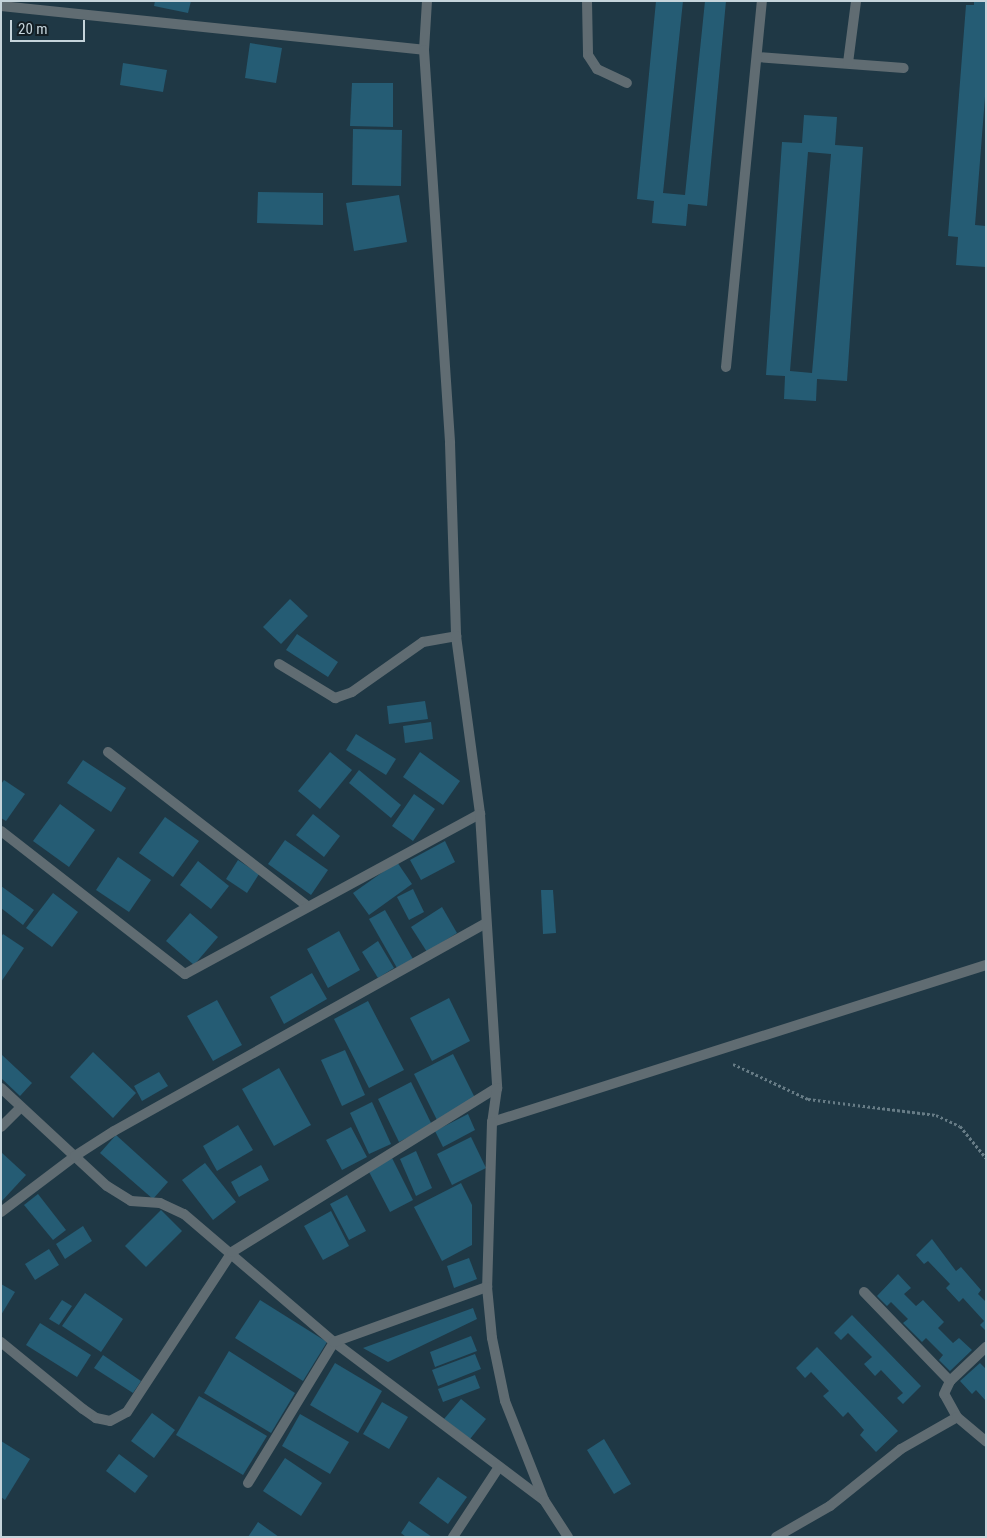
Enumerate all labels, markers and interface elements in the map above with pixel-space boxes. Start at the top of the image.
scale bar [12,10,88,42]
text: 20 m [18,20,48,38]

